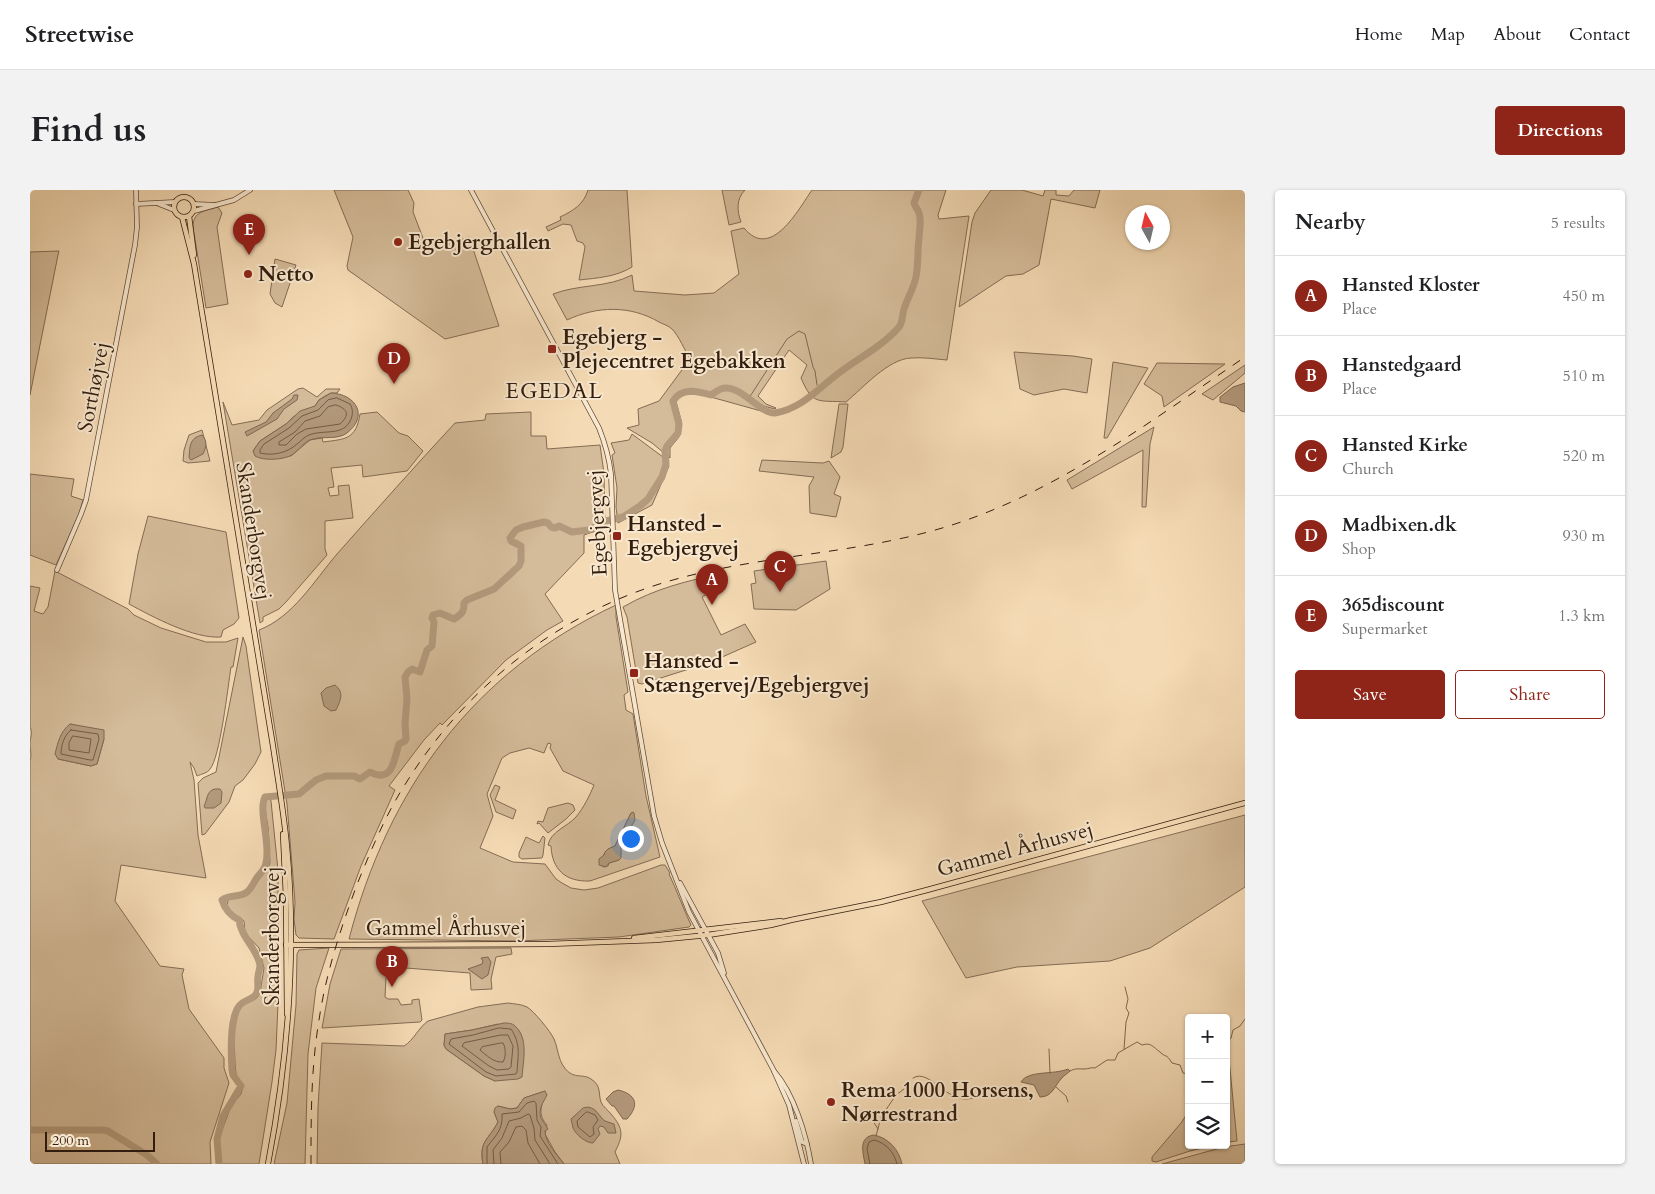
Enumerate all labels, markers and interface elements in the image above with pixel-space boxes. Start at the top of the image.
text: Streetwise [25,18,134,51]
text: Home [1355,22,1403,47]
text: Map [1431,22,1465,47]
text: About [1493,22,1541,47]
text: Contact [1569,22,1630,47]
text: Find us [30,106,146,154]
button: Directions [1495,106,1625,155]
north arrow [1125,205,1170,250]
text: Nearby [1295,208,1366,237]
text: 5 results [1551,212,1605,234]
pin: E [233,214,265,255]
place label: Egebjerghallen [408,228,552,257]
marker: Egebjerghallen [392,236,404,248]
place label: Netto [258,260,314,289]
marker: Netto [242,268,254,280]
text: Hansted Kloster [1342,272,1480,298]
text: A [1305,285,1317,307]
text: 450 m [1563,285,1605,307]
text: Place [1342,298,1377,320]
place label: Egebjerg - Plejecentret Egebakken [562,323,786,376]
street label: Sorthøjvej [71,339,116,435]
pin: D [378,343,410,384]
marker: Egebjerg - Plejecentret Egebakken [546,343,558,355]
text: Hanstedgaard [1342,352,1462,378]
text: B [1305,365,1317,387]
text: 510 m [1563,365,1605,387]
district label: EGEDAL [505,376,603,406]
text: Place [1342,378,1377,400]
text: Hansted Kirke [1342,432,1468,458]
text: C [1305,445,1317,467]
text: 520 m [1563,445,1605,467]
text: Church [1342,458,1394,480]
street label: Skanderborgvej [228,460,279,602]
street label: Egebjergvej [580,469,615,577]
place label: Hansted - Egebjergvej [627,510,739,563]
text: Madbixen.dk [1342,512,1457,538]
text: D [1304,525,1318,547]
text: 930 m [1563,525,1605,547]
marker: Hansted - Egebjergvej [611,530,623,542]
text: Shop [1342,538,1376,560]
pin: C [764,551,796,592]
pin: A [696,564,728,605]
text: 365discount [1342,592,1444,618]
text: E [1306,605,1316,627]
text: 1.3 km [1558,605,1605,627]
text: Supermarket [1342,618,1428,640]
place label: Hansted - Stængervej/Egebjergvej [644,647,870,700]
marker: Hansted - Stængervej/Egebjergvej [628,667,640,679]
button: Save [1295,670,1445,719]
button: Share [1455,670,1605,719]
street label: Gammel Århusvej [934,815,1096,884]
your location [618,826,644,852]
street label: Skanderborgvej [258,866,287,1006]
street label: Gammel Århusvej [366,914,526,943]
pin: B [376,946,408,987]
map controls [1185,1014,1230,1149]
button: + [1185,1014,1230,1059]
button: − [1185,1059,1230,1104]
place label: Rema 1000 Horsens, Nørrestrand [841,1076,1034,1129]
marker: Rema 1000 Horsens, Nørrestrand [825,1096,837,1108]
button: layers [1185,1104,1230,1149]
scale bar [45,1129,155,1152]
text: 200 m [52,1131,89,1150]

